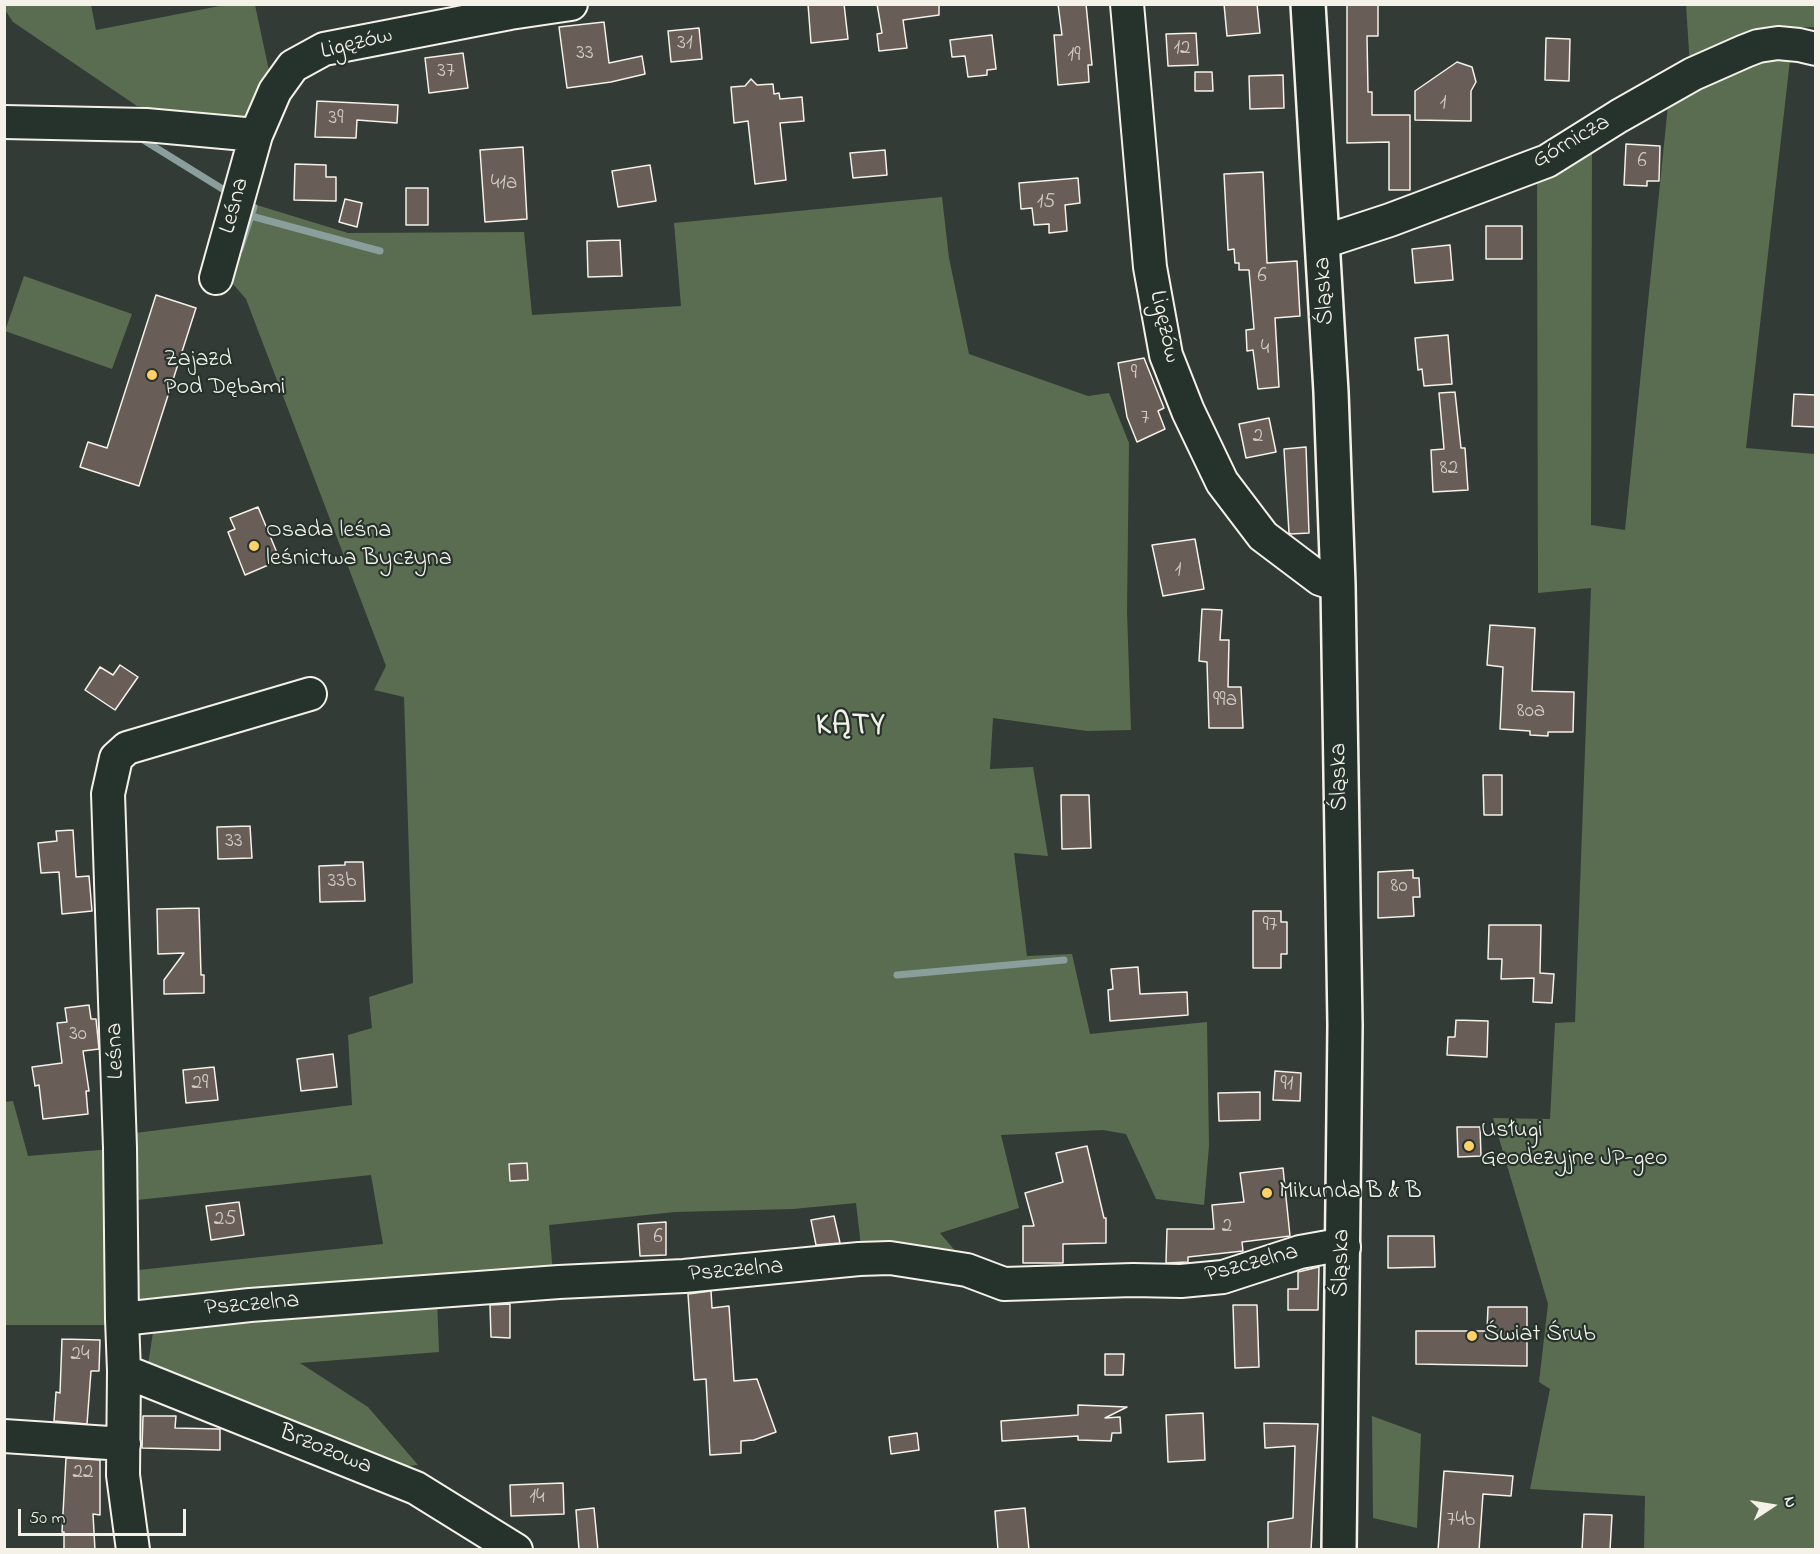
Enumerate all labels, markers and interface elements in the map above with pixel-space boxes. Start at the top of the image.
street label: Ligęzów [318,22,396,68]
house number: 31 [677,32,693,58]
house number: 12 [1173,37,1191,63]
house number: 33 [576,42,594,68]
house number: 19 [1068,44,1080,70]
house number: 37 [437,60,455,86]
house number: 1 [1440,92,1446,118]
house number: 39 [329,107,343,133]
street label: Górnicza [1528,109,1616,177]
house number: 6 [1637,150,1647,176]
house number: 41a [491,172,517,198]
street label: Leśna [215,175,257,237]
house number: 15 [1037,191,1055,217]
street label: Śląska [1310,256,1342,326]
house number: 6 [1257,265,1267,291]
street label: Ligęzów [1141,288,1185,366]
house number: 4 [1261,337,1269,363]
place label: Zajazd Pod Dębami [164,347,285,403]
house number: 9 [1131,362,1137,388]
marker: Zajazd Pod Dębami [145,368,159,382]
house number: 7 [1141,407,1149,433]
house number: 2 [1253,425,1263,451]
house number: 82 [1440,457,1458,483]
place label: Osada leśna leśnictwa Byczyna [266,518,452,574]
marker: Osada leśna leśnictwa Byczyna [247,539,261,553]
house number: 1 [1175,559,1181,585]
house number: 99a [1213,689,1237,715]
house number: 80a [1517,700,1545,726]
district label: KĄTY [816,710,886,746]
street label: Śląska [1326,743,1356,811]
house number: 33 [225,830,243,856]
house number: 33b [328,870,356,896]
house number: 80 [1391,875,1407,901]
house number: 97 [1263,914,1277,940]
street label: Leśna [102,1022,132,1080]
house number: 30 [69,1023,87,1049]
house number: 29 [192,1072,208,1098]
house number: 91 [1281,1073,1293,1099]
place label: Usługi Geodezyjne JP-geo [1481,1118,1668,1174]
marker: Usługi Geodezyjne JP-geo [1462,1139,1476,1153]
place label: Mikunda B & B [1279,1179,1422,1207]
marker: Mikunda B & B [1260,1186,1274,1200]
house number: 25 [214,1208,236,1234]
house number: 2 [1222,1215,1232,1241]
house number: 6 [653,1226,663,1252]
street label: Śląska [1328,1229,1358,1297]
street label: Pszczelna [1202,1239,1302,1291]
street label: Pszczelna [687,1254,785,1290]
street label: Pszczelna [203,1288,301,1324]
place label: Świat Śrub [1484,1322,1596,1350]
marker: Świat Śrub [1465,1329,1479,1343]
house number: 24 [70,1343,90,1369]
street label: Brzozowa [274,1419,376,1483]
house number: 22 [73,1461,93,1487]
north arrow [1742,1476,1802,1536]
house number: 14 [529,1486,545,1512]
text: N [1777,1494,1802,1510]
scale bar [21,1497,189,1535]
text: 50 m [29,1506,66,1532]
house number: 74b [1447,1509,1475,1535]

